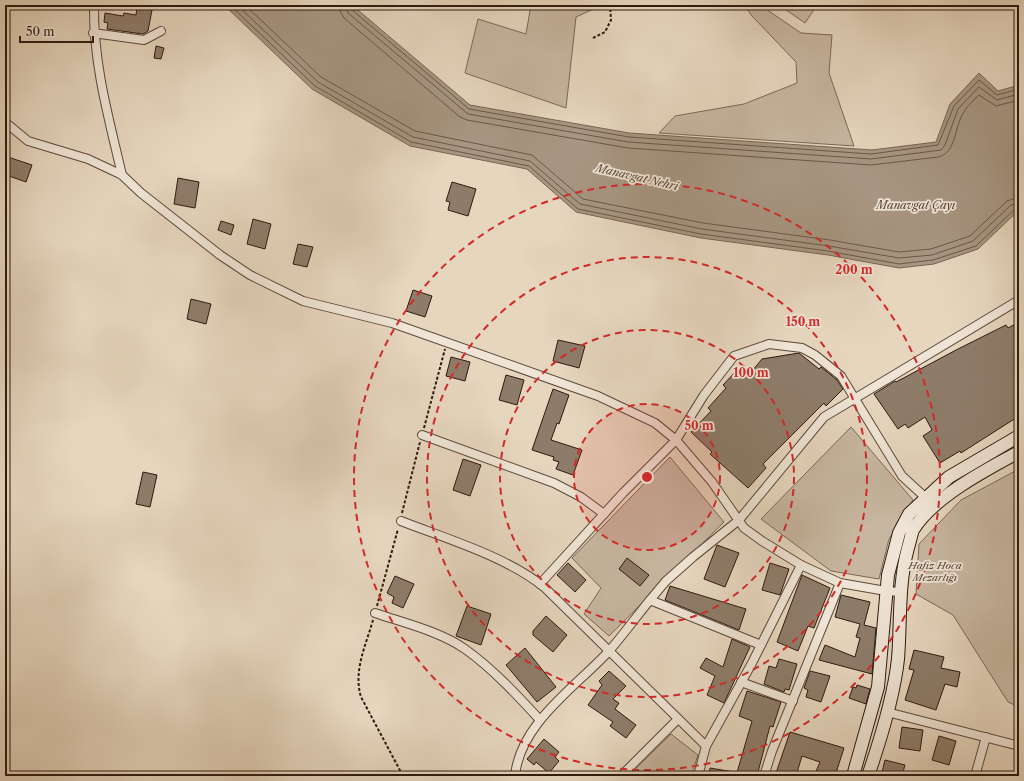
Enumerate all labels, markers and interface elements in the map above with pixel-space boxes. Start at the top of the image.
scale bar [20,18,93,44]
text: 50 m [26,24,55,39]
water label: Manavgat Nehri [593,160,680,193]
water label: Manavgat Çayı [875,198,956,212]
text: 200 m [835,262,873,277]
text: 150 m [786,314,820,329]
text: 100 m [733,365,769,380]
text: 50 m [684,418,714,433]
centre of rings [640,470,654,484]
park label: Hafız Hoca Mezarlığı [907,559,962,584]

